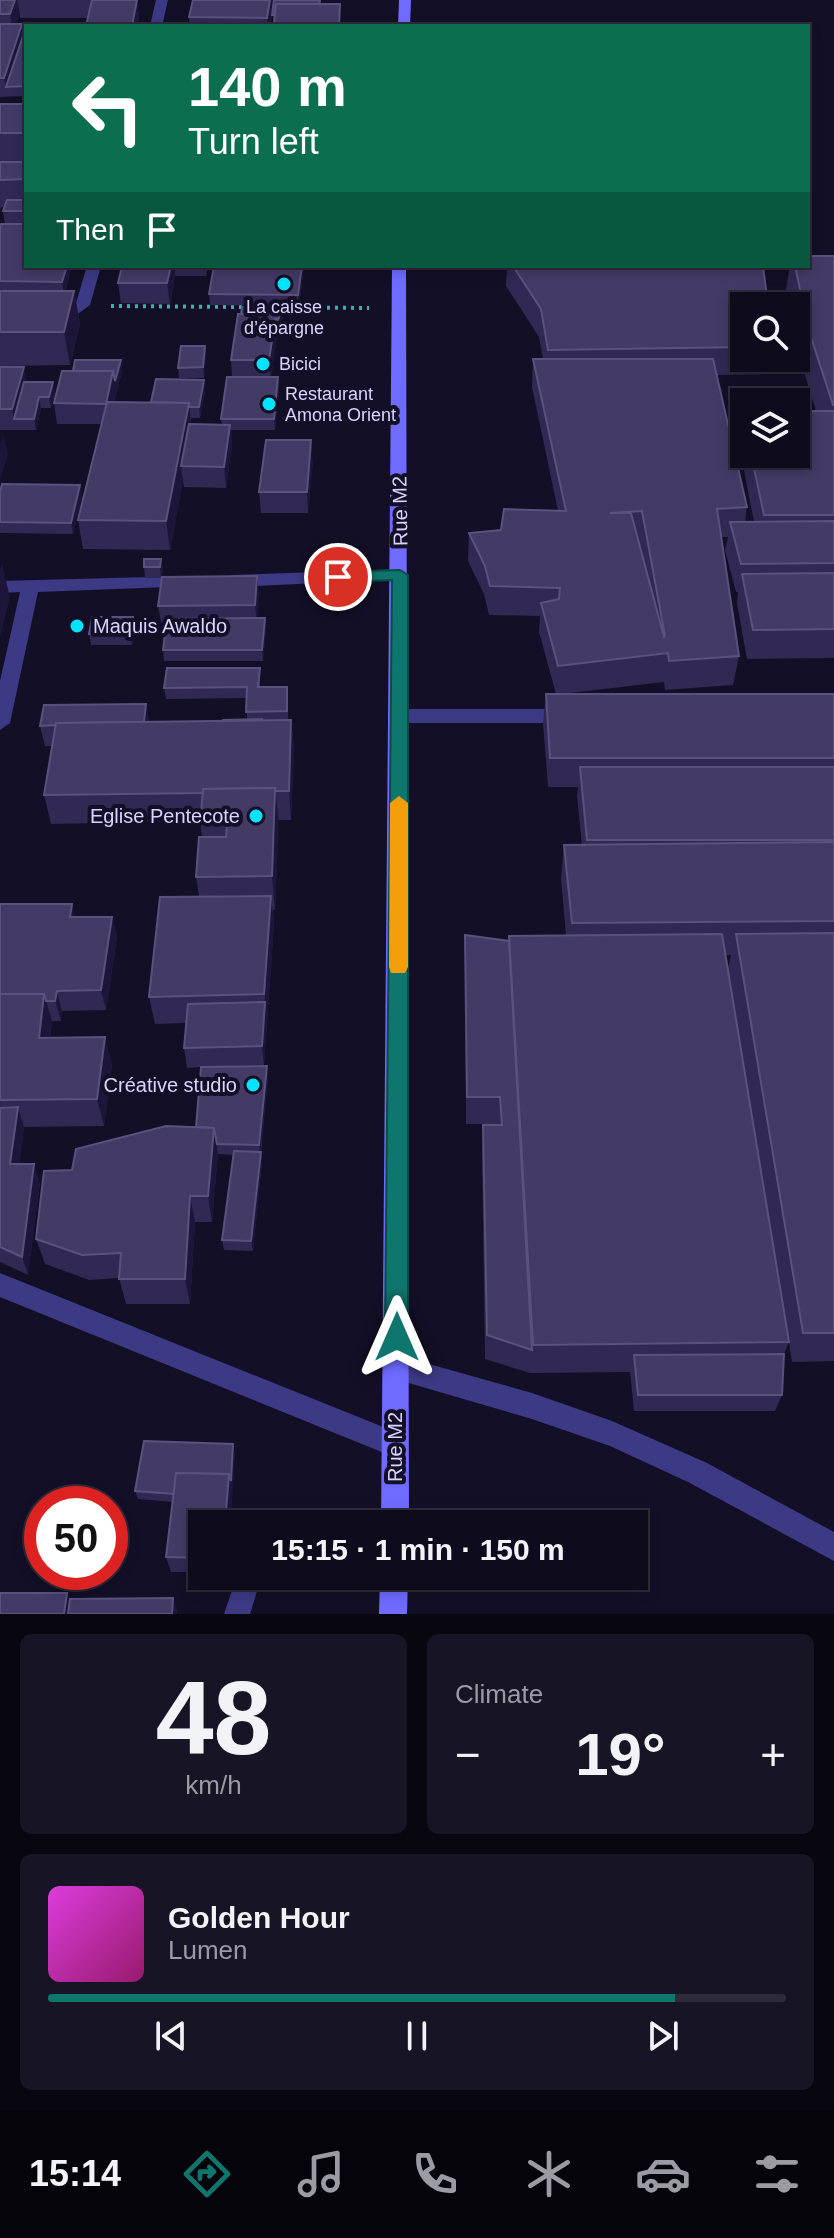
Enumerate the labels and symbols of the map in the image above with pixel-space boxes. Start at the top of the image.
marker: La caisse d’épargne [275,275,293,293]
place label: La caisse d’épargne [244,297,324,338]
place label: Bicici [279,354,321,374]
marker: Bicici [254,355,272,373]
place label: Restaurant Amona Orient [285,384,396,425]
marker: Restaurant Amona Orient [260,395,278,413]
street label: Rue M2 [388,476,412,546]
pin [304,543,372,611]
place label: Maquis Awaldo [93,615,227,637]
marker: Maquis Awaldo [68,617,86,635]
place label: Eglise Pentecote [90,805,240,827]
marker: Eglise Pentecote [247,807,265,825]
place label: Créative studio [104,1074,237,1096]
marker: Créative studio [244,1076,262,1094]
position arrow [355,1295,439,1379]
street label: Rue M2 [384,1412,406,1482]
speed limit sign: 50 [24,1486,128,1590]

